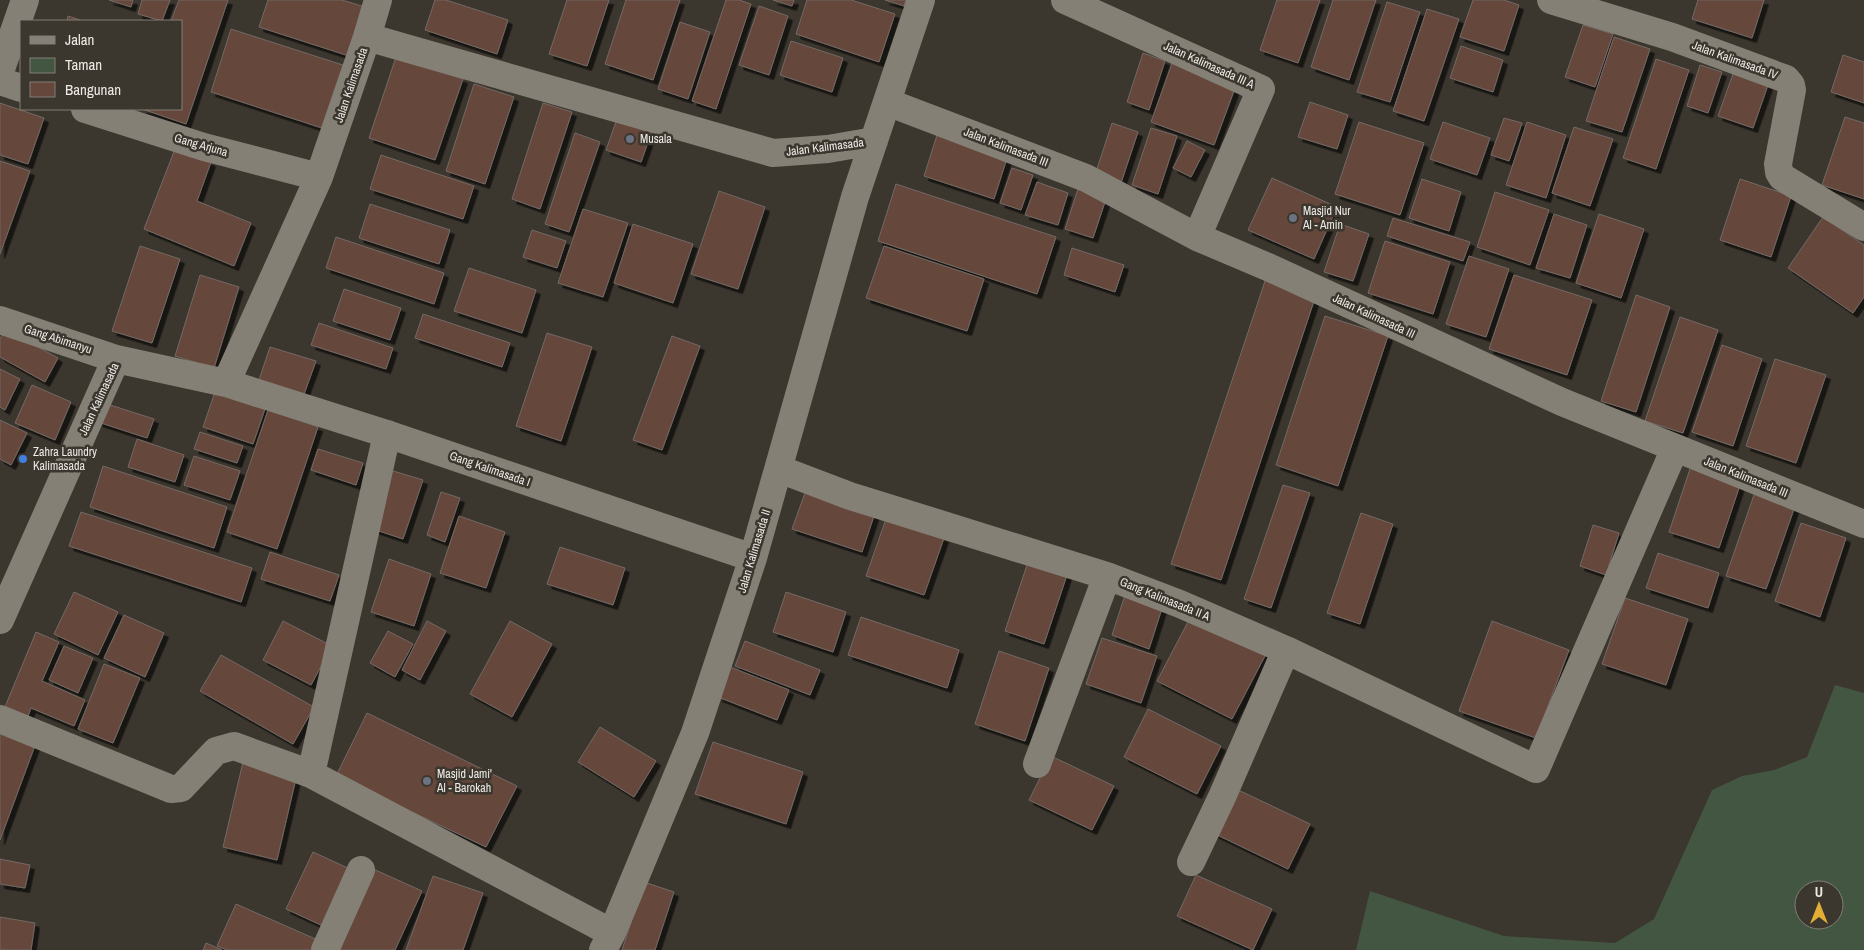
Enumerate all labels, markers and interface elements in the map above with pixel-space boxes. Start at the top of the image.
legend [20,20,182,110]
text: Jalan [65,29,94,50]
street label: Jalan Kalimasada IV [1690,37,1781,83]
street label: Jalan Kalimasada III A [1161,38,1257,92]
street label: Jalan Kalimasada [331,45,371,125]
text: Taman [65,54,102,75]
text: Bangunan [65,79,121,100]
street label: Jalan Kalimasada III [962,124,1050,170]
street label: Gang Arjuna [172,130,230,160]
place label: Musala [640,131,672,147]
marker: Musala [624,133,636,145]
street label: Jalan Kalimasada [785,134,865,160]
place label: Masjid Nur Al - Amin [1302,203,1351,233]
marker: Masjid Nur Al - Amin [1287,212,1299,224]
street label: Jalan Kalimasada III [1330,290,1418,342]
street label: Gang Abimanyu [22,320,94,358]
street label: Jalan Kalimasada [75,360,123,438]
place label: Zahra Laundry Kalimasada [33,444,97,474]
street label: Gang Kalimasada I [448,448,532,490]
marker: Zahra Laundry Kalimasada [17,453,29,465]
street label: Jalan Kalimasada III [1702,453,1790,501]
street label: Jalan Kalimasada II [734,507,774,595]
street label: Gang Kalimasada II A [1118,574,1213,625]
place label: Masjid Jami' Al - Barokah [436,766,492,796]
marker: Masjid Jami' Al - Barokah [421,775,433,787]
north arrow [1794,880,1844,930]
text: U [1815,883,1823,901]

